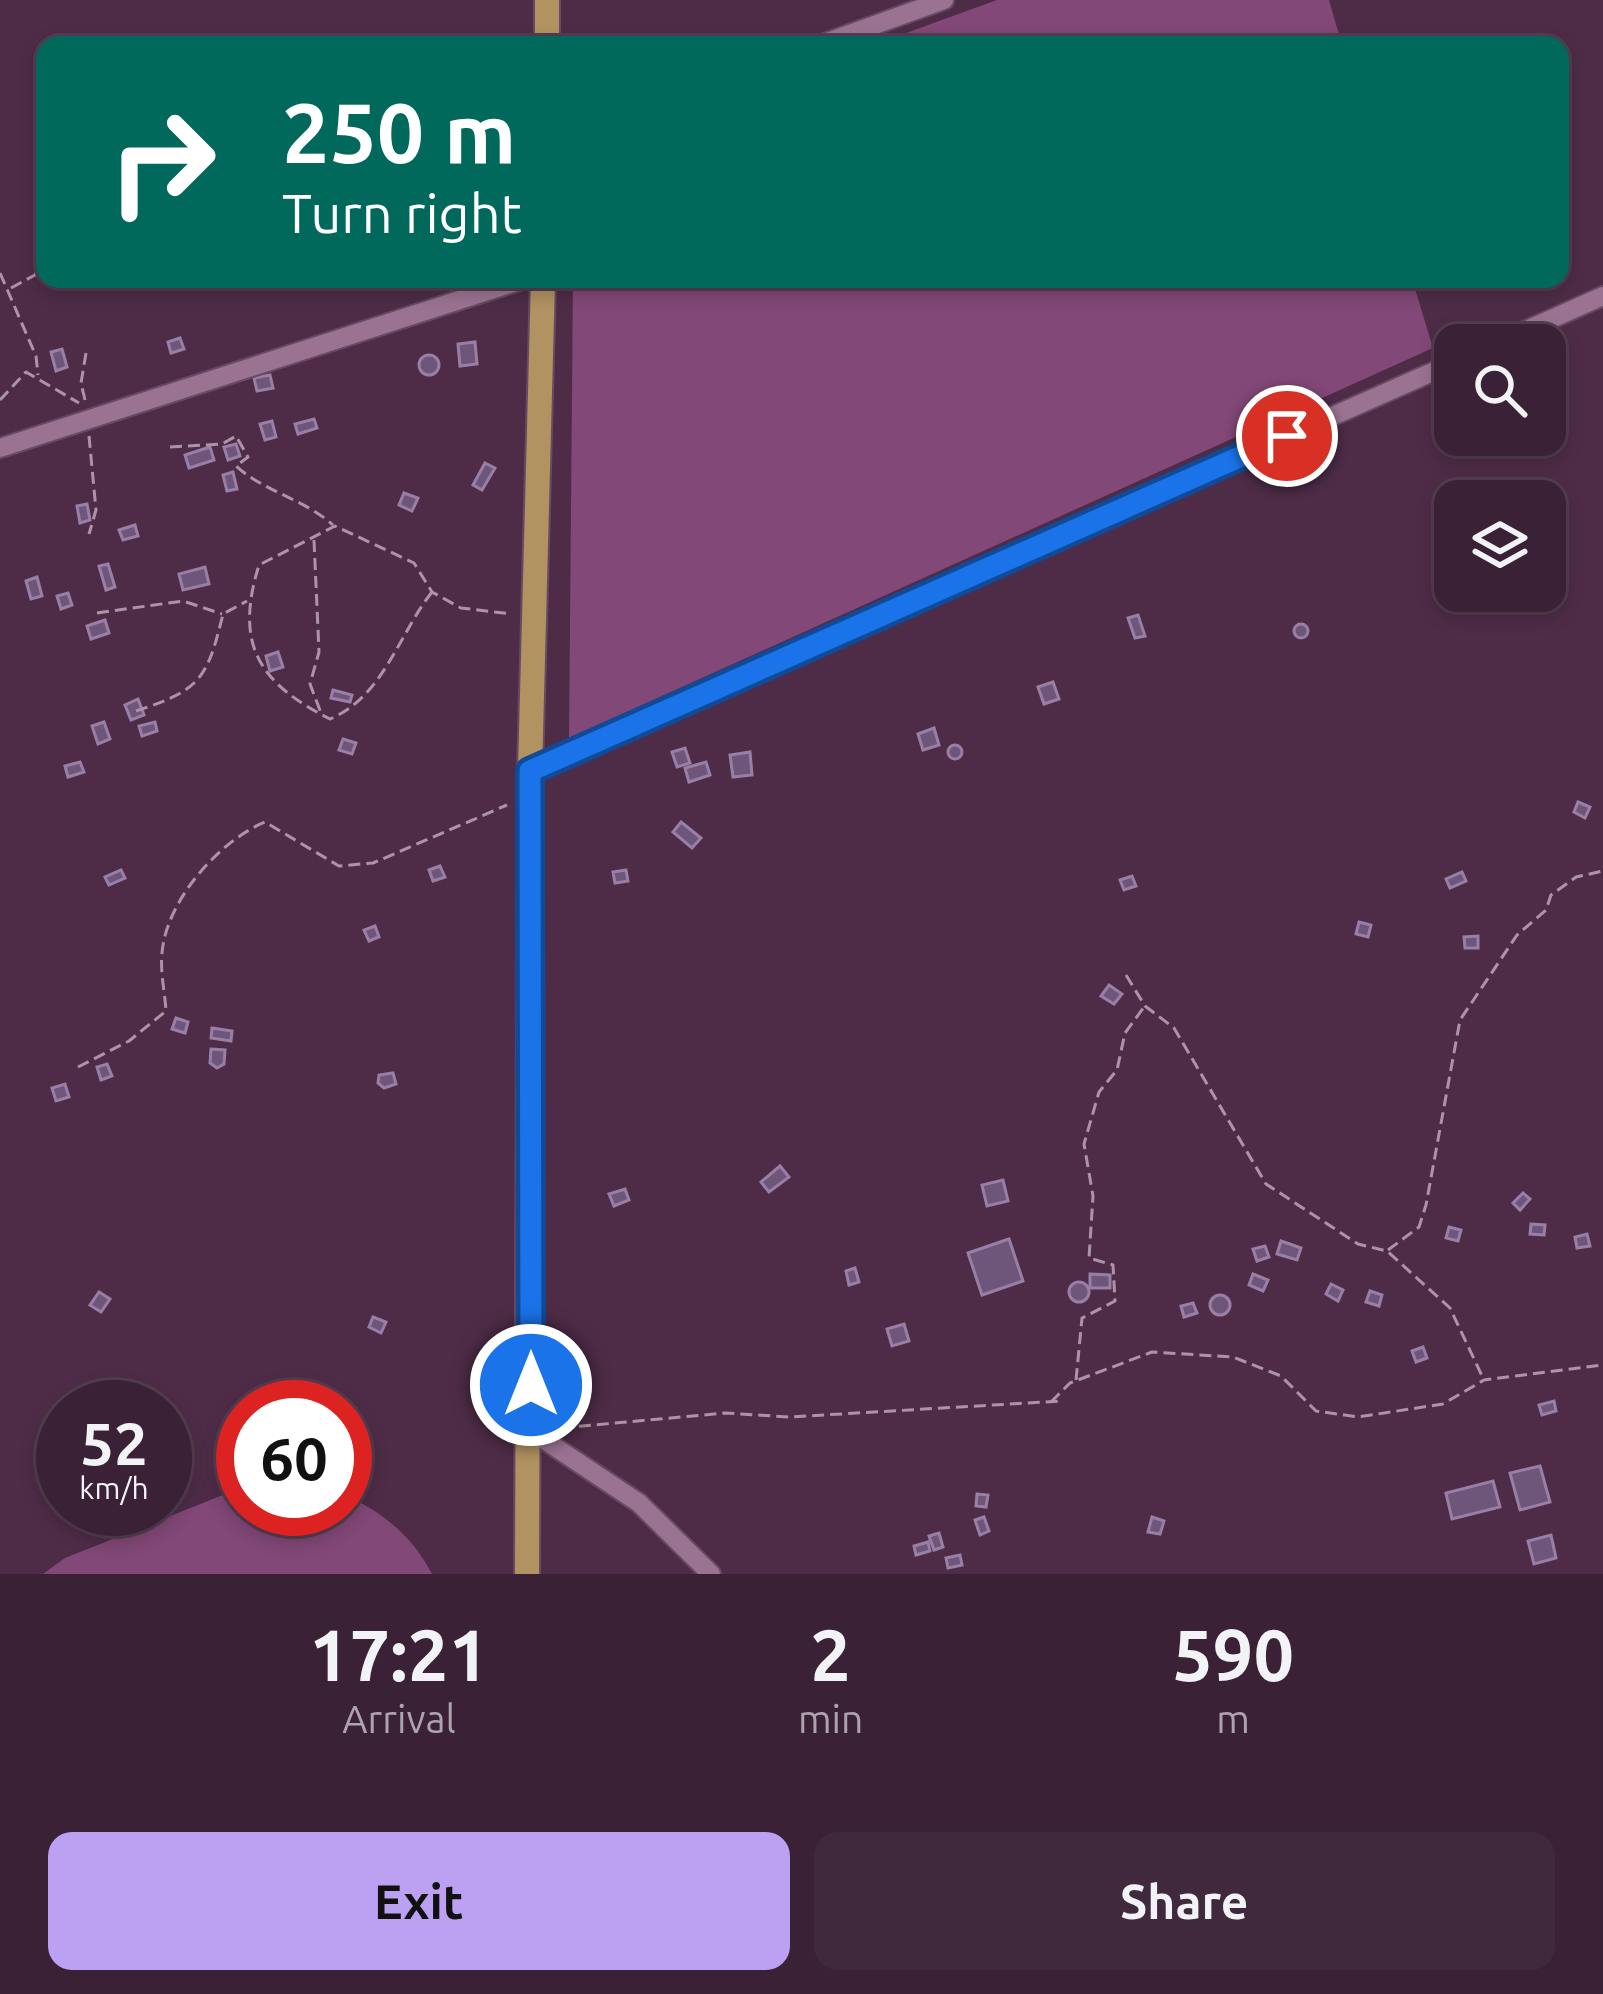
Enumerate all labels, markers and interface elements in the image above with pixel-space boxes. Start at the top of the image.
icon: right [84,84,240,240]
text: 250 m [282,85,516,179]
text: Turn right [282,183,522,243]
map controls [1434,324,1566,612]
button: search [1434,324,1566,456]
pin [1236,385,1338,487]
icon: arrive [1254,403,1320,469]
button: layers [1434,480,1566,612]
position arrow [468,1322,594,1448]
speed limit sign: 60 [216,1380,372,1536]
text: 52 [80,1409,148,1476]
text: km/h [79,1471,149,1505]
text: 17:21 [309,1614,489,1695]
text: 2 [810,1614,851,1695]
text: 590 [1172,1614,1294,1695]
text: Arrival [342,1697,456,1740]
text: min [798,1697,863,1740]
text: m [1216,1697,1250,1740]
button: Exit [48,1832,790,1970]
button: Share [814,1832,1555,1970]

